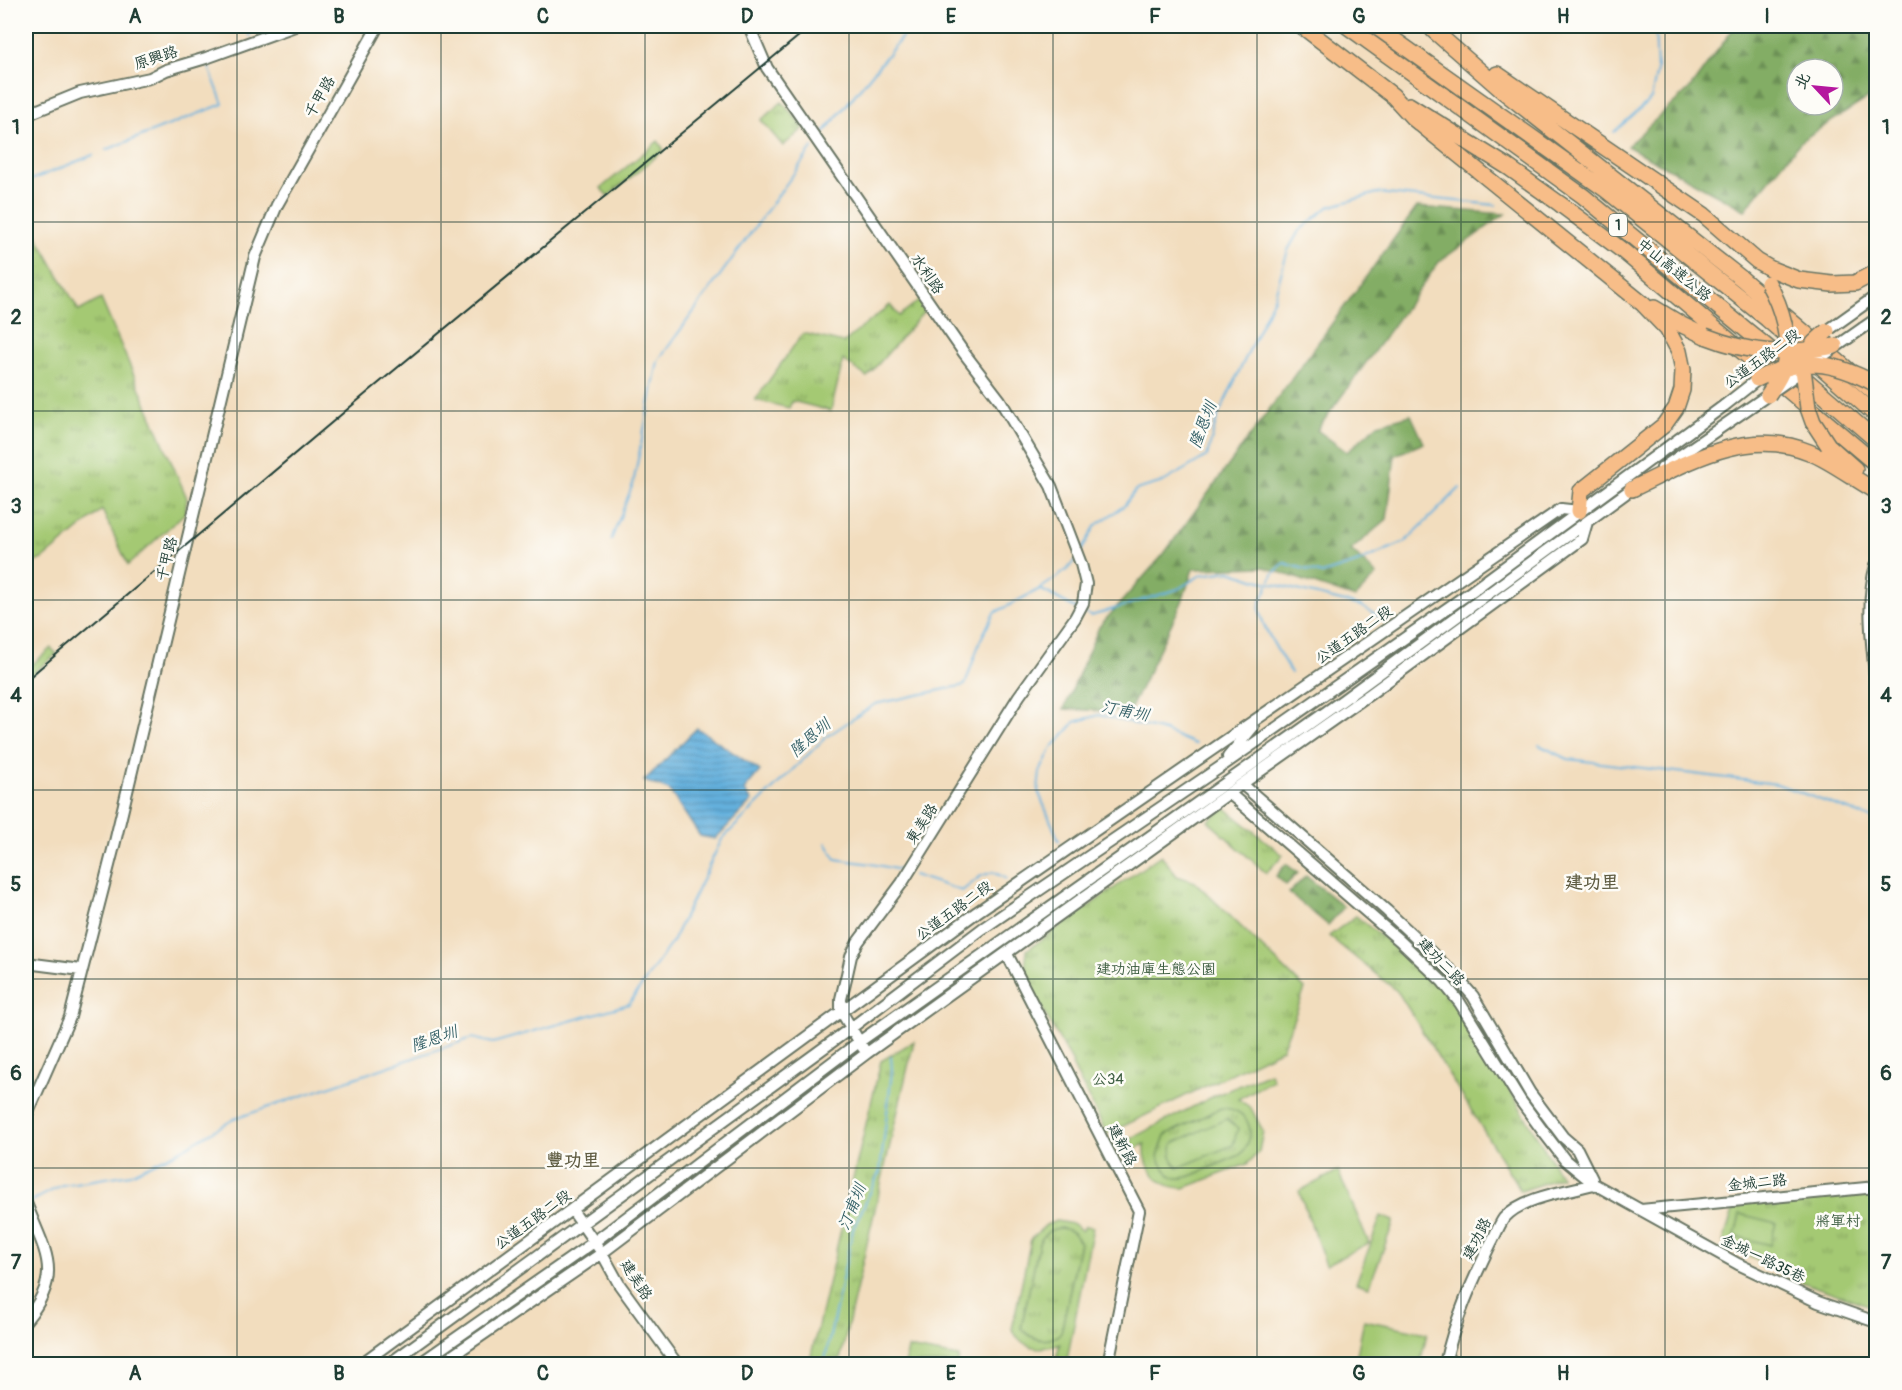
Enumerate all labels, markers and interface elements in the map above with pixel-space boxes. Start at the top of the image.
text: A [129,4,142,29]
text: B [333,4,345,29]
text: C [537,4,549,29]
text: D [741,4,754,29]
text: E [946,4,957,29]
text: F [1149,4,1161,29]
text: G [1352,4,1366,29]
text: H [1557,4,1570,29]
text: I [1764,4,1770,29]
street label: 原興路 [132,42,180,74]
north arrow [1785,57,1845,117]
text: 北 [1790,69,1815,92]
street label: 千甲路 [301,73,339,121]
text: 1 [12,115,20,140]
text: 1 [1882,115,1890,140]
road number: 1 [1609,214,1627,236]
street label: 中山高速公路 [1633,234,1715,306]
street label: 水利路 [906,250,948,298]
text: 2 [10,305,22,330]
text: 2 [1880,305,1892,330]
street label: 公道五路二段 [1720,325,1804,393]
water label: 隆恩圳 [1185,397,1222,451]
text: 3 [10,494,22,519]
text: 3 [1880,494,1892,519]
street label: 千甲路 [152,535,182,583]
street label: 公道五路二段 [1312,601,1396,669]
text: 4 [10,683,22,708]
text: 4 [1880,683,1892,708]
water label: 汀甫圳 [1100,697,1152,726]
water label: 隆恩圳 [785,713,836,761]
street label: 東美路 [902,800,942,848]
district label: 建功里 [1565,871,1619,894]
text: 5 [11,872,22,897]
text: 5 [1881,872,1892,897]
street label: 公道五路二段 [912,877,996,945]
street label: 建功二路 [1413,934,1469,990]
park label: 建功油庫生態公園 [1096,960,1216,979]
water label: 隆恩圳 [408,1021,462,1056]
text: 6 [10,1061,22,1086]
text: 6 [1880,1061,1892,1086]
park label: 公34 [1092,1070,1124,1089]
street label: 建新路 [1103,1121,1141,1169]
district label: 豐功里 [546,1149,600,1172]
street label: 金城二路 [1726,1170,1788,1196]
water label: 汀甫圳 [834,1179,871,1233]
street label: 公道五路二段 [491,1186,575,1254]
park label: 將軍村 [1815,1212,1861,1231]
street label: 建功路 [1458,1215,1496,1263]
street label: 金城一路35巷 [1718,1230,1808,1288]
text: 7 [11,1250,22,1275]
text: 7 [1881,1250,1892,1275]
street label: 建美路 [616,1256,656,1304]
text: A [129,1361,142,1386]
text: B [333,1361,345,1386]
text: C [537,1361,549,1386]
text: D [741,1361,754,1386]
text: E [946,1361,957,1386]
text: F [1149,1361,1161,1386]
text: G [1352,1361,1366,1386]
text: H [1557,1361,1570,1386]
text: I [1764,1361,1770,1386]

